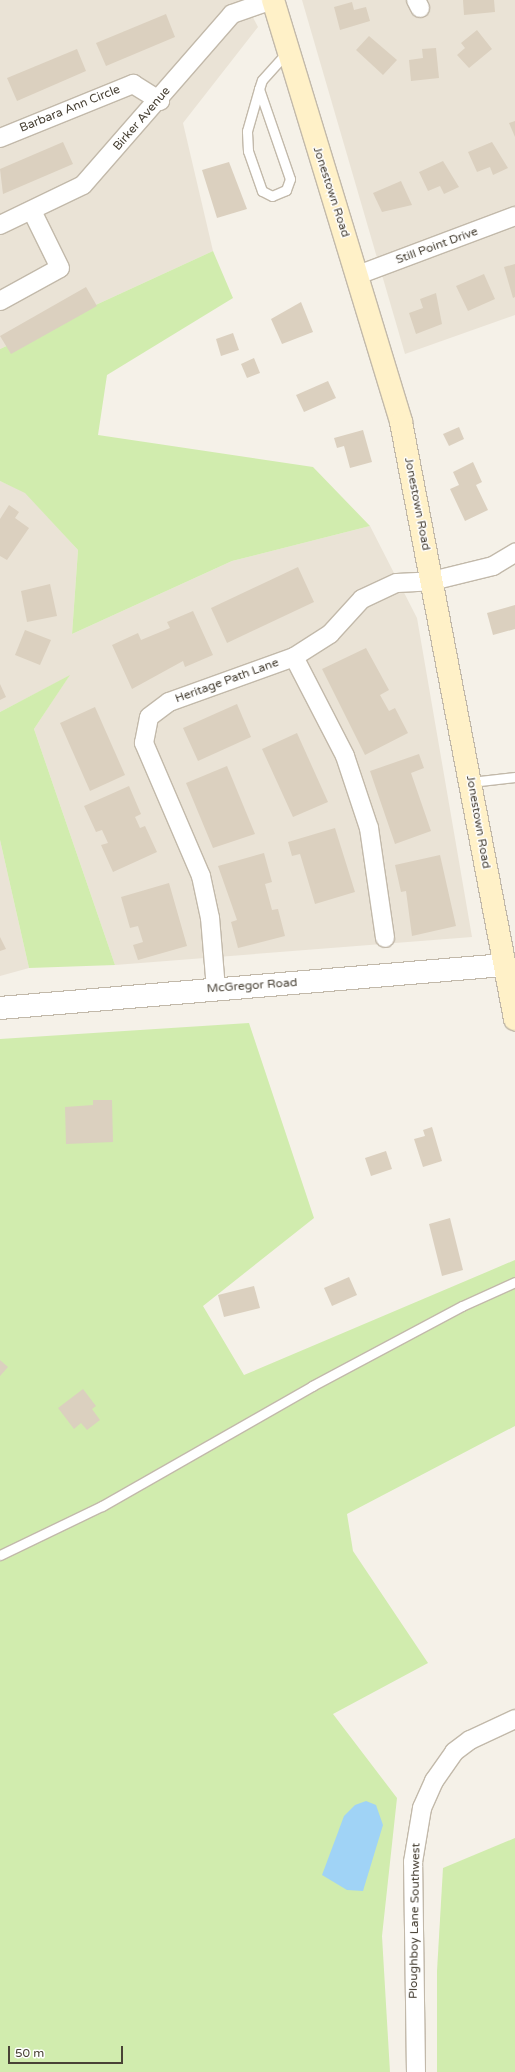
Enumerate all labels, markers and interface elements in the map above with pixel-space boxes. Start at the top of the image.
street label: Barbara Ann Circle [18,82,122,136]
street label: Birker Avenue [110,84,174,154]
street label: Jonestown Road [310,145,352,239]
street label: Still Point Drive [394,224,480,268]
street label: Jonestown Road [401,456,433,552]
street label: Heritage Path Lane [173,656,281,706]
street label: Jonestown Road [463,774,493,870]
street label: McGregor Road [206,976,298,996]
street label: Ploughboy Lane Southwest [406,1843,424,1999]
scale bar [10,2038,125,2064]
text: 50 m [15,2046,44,2060]

